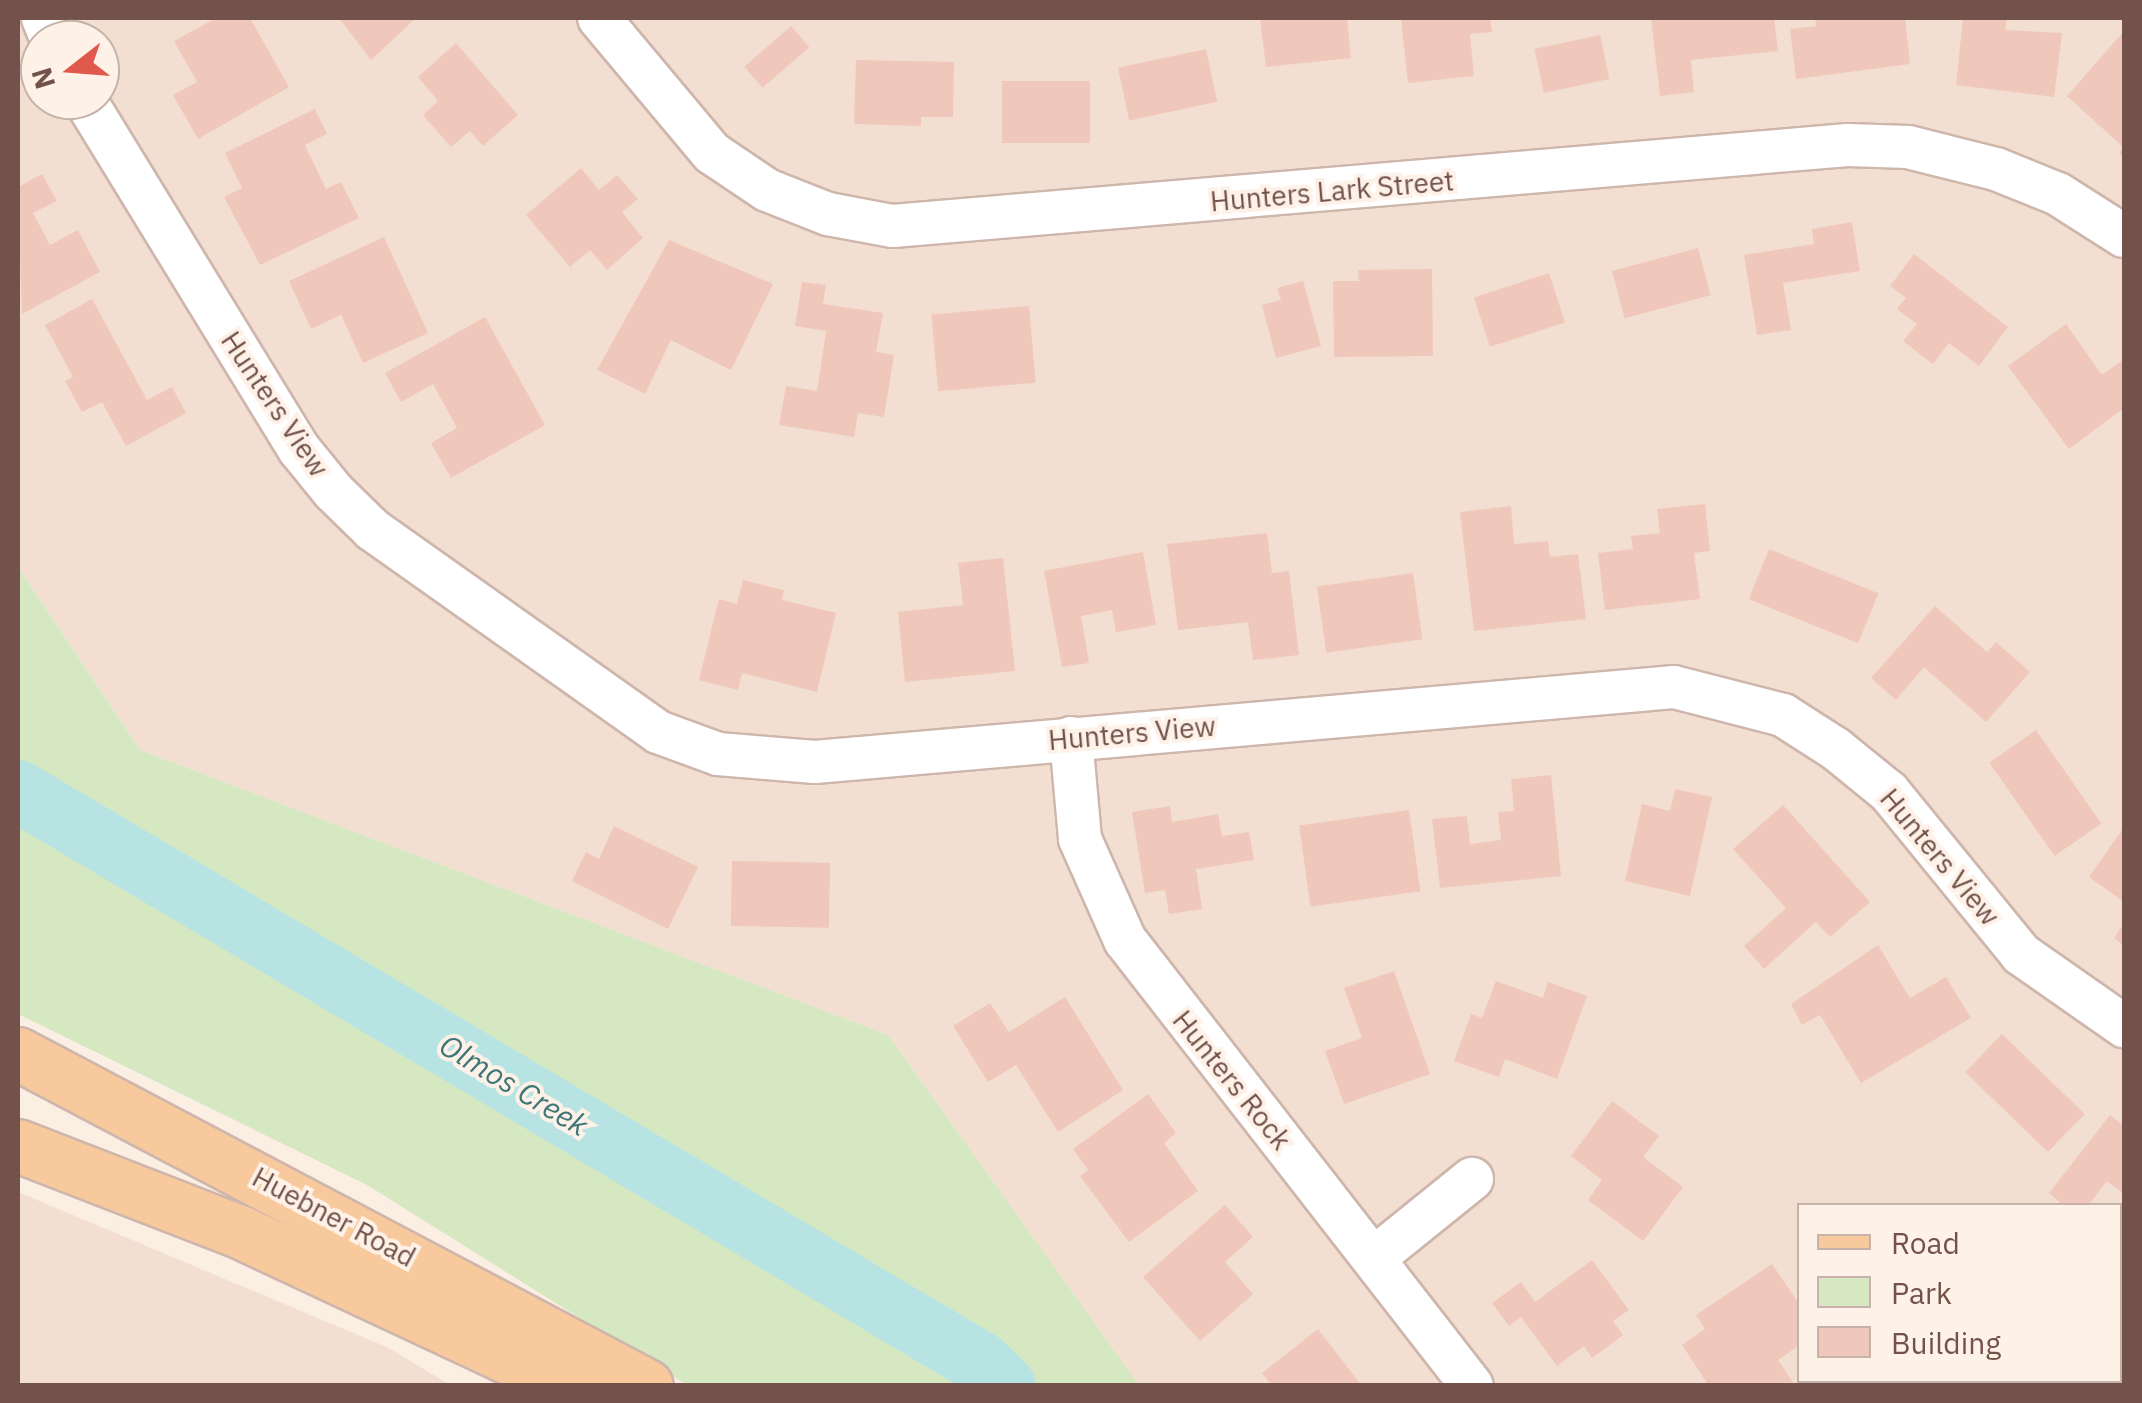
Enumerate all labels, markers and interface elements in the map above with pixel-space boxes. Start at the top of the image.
north arrow [20,20,120,120]
text: N [22,63,63,93]
street label: Hunters Lark Street [1209,164,1455,218]
street label: Hunters View [214,325,336,483]
street label: Hunters View [1047,709,1217,757]
street label: Hunters View [1873,782,2007,932]
street label: Hunters Rock [1166,1004,1298,1156]
water label: Olmos Creek [433,1027,595,1143]
street label: Huebner Road [247,1160,421,1274]
legend [1797,1203,2122,1383]
text: Road [1891,1223,1960,1262]
text: Park [1891,1273,1952,1312]
text: Building [1891,1323,2001,1362]

